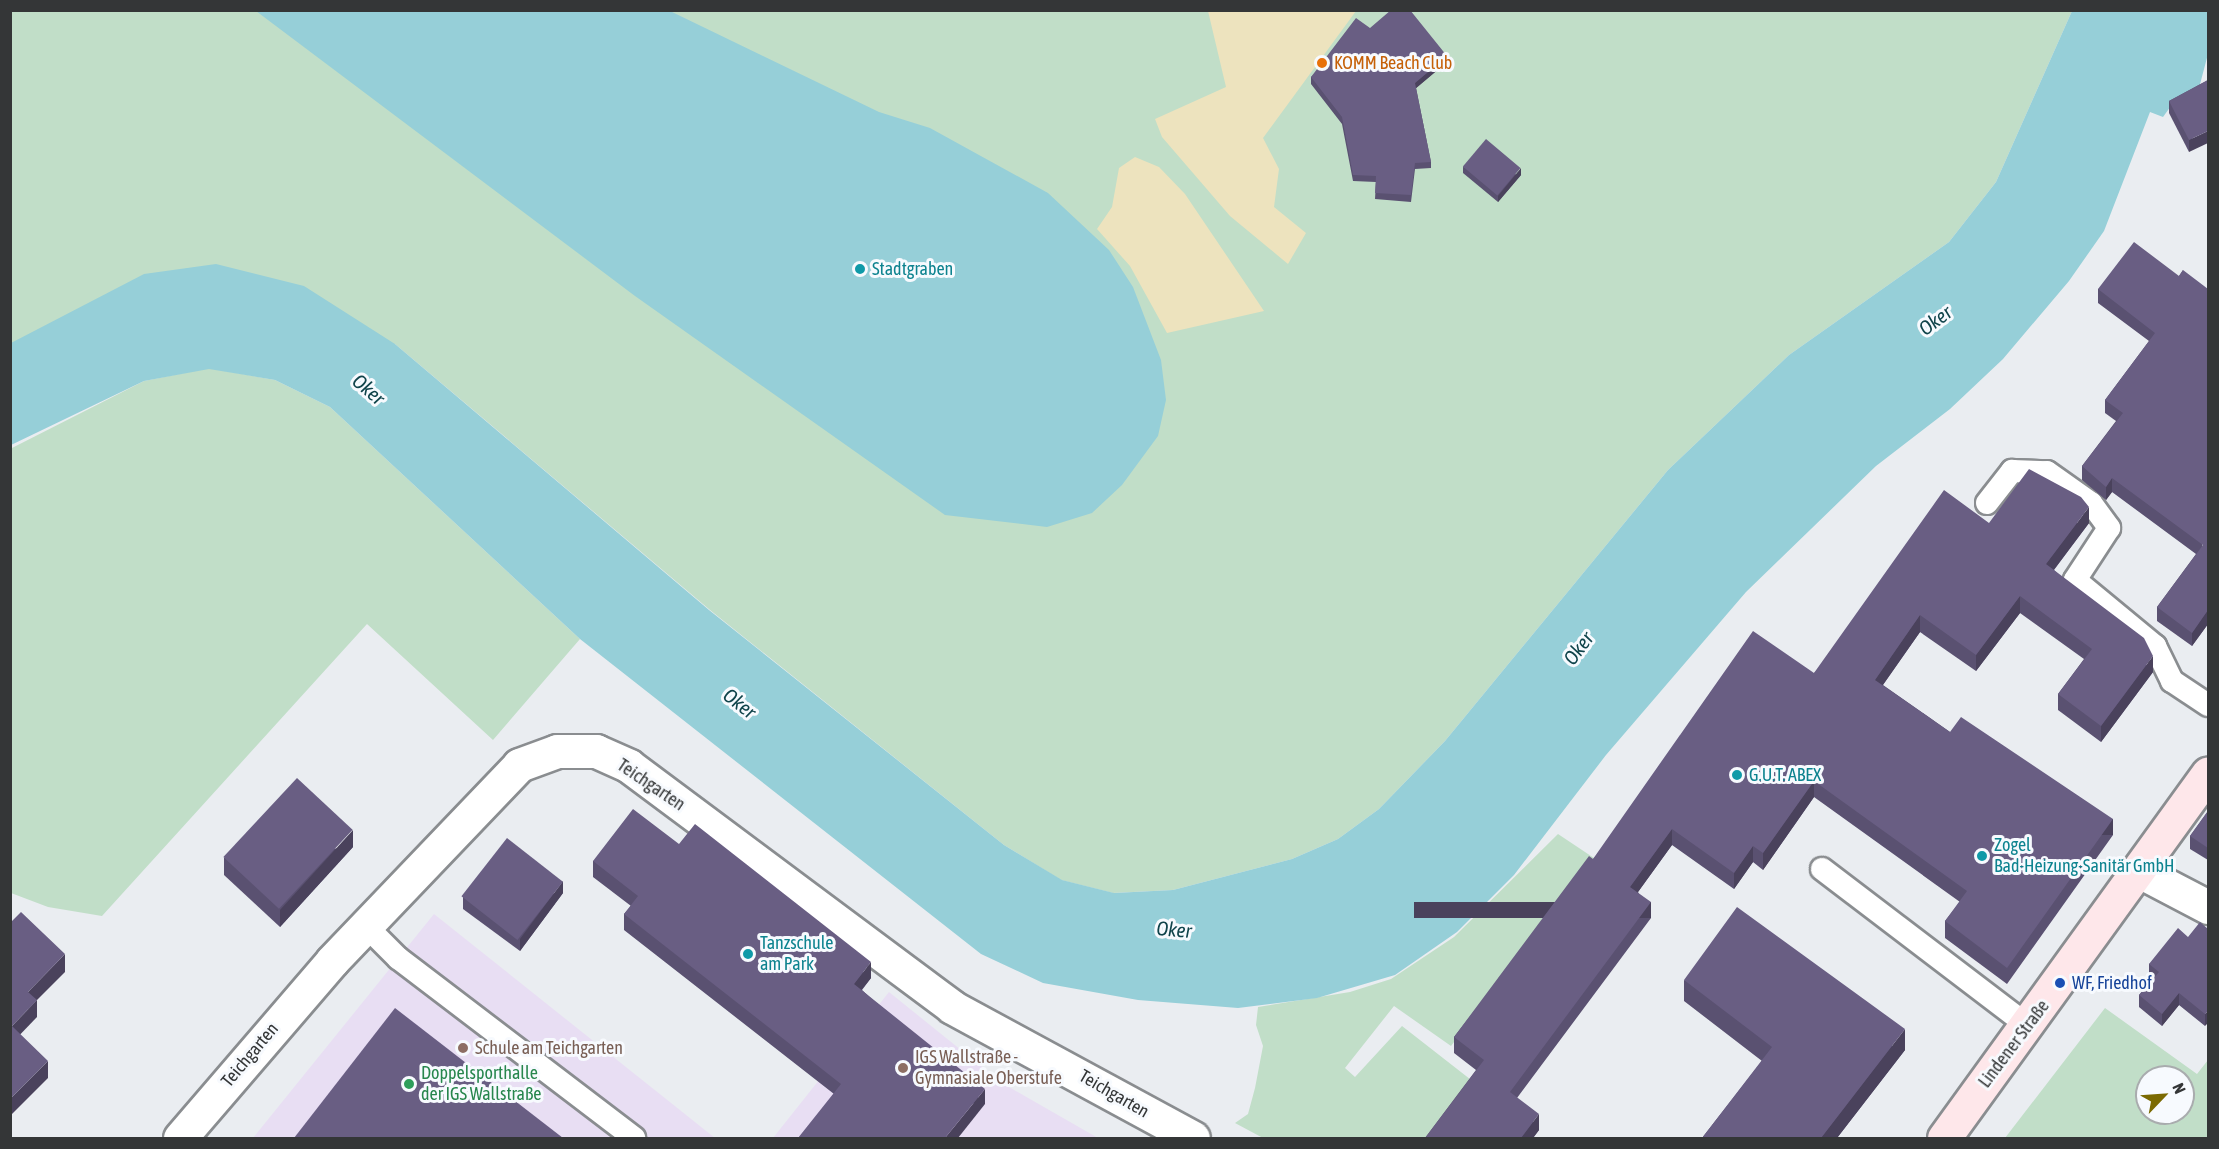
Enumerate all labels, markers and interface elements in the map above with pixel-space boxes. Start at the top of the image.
place label: KOMM Beach Club [1334,52,1452,74]
marker: KOMM Beach Club [1315,56,1329,70]
place label: Stadtgraben [872,258,953,280]
marker: Stadtgraben [853,262,867,276]
water label: Oker [1914,300,1956,340]
water label: Oker [348,368,390,410]
water label: Oker [1558,627,1598,669]
water label: Oker [719,683,761,723]
street label: Teichgarten [613,754,689,816]
place label: G.U.T. ABEX [1749,764,1821,786]
marker: G.U.T. ABEX [1730,768,1744,782]
place label: Zogel Bad-Heizung-Sanitär GmbH [1994,835,2174,878]
marker: Zogel Bad-Heizung-Sanitär GmbH [1975,849,1989,863]
water label: Oker [1155,916,1193,942]
place label: Tanzschule am Park [760,933,833,976]
marker: Tanzschule am Park [741,947,755,961]
place label: WF, Friedhof [2072,972,2152,994]
marker: WF, Friedhof [2053,976,2067,990]
street label: Lindener Straße [1974,996,2054,1092]
street label: Teichgarten [217,1018,283,1092]
place label: Schule am Teichgarten [475,1037,623,1059]
marker: Schule am Teichgarten [456,1041,470,1055]
place label: IGS Wallstraße - Gymnasiale Oberstufe [915,1047,1062,1090]
marker: IGS Wallstraße - Gymnasiale Oberstufe [896,1061,910,1075]
place label: Doppelsporthalle der IGS Wallstraße [421,1063,542,1106]
street label: Teichgarten [1075,1065,1153,1123]
north arrow [2135,1065,2195,1125]
marker: Doppelsporthalle der IGS Wallstraße [402,1077,416,1091]
text: N [2169,1080,2190,1096]

